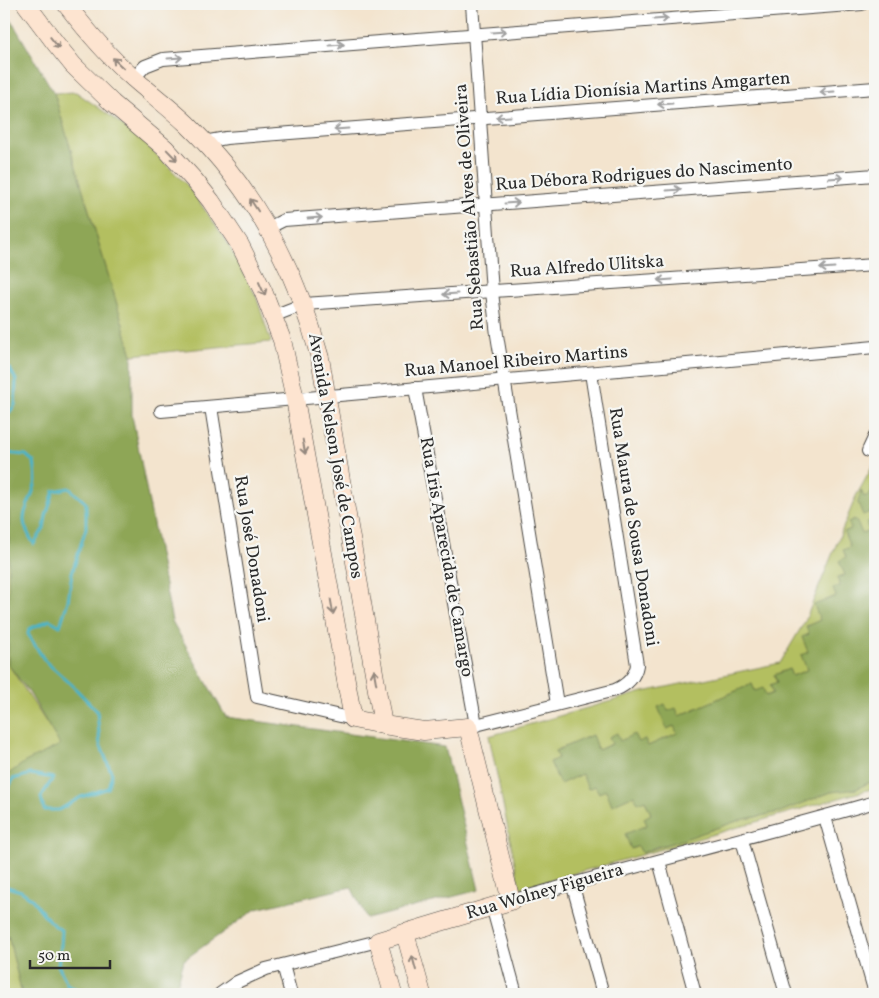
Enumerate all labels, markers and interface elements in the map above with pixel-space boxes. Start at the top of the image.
one-way arrow [653,15,669,24]
one-way arrow [491,27,507,37]
one-way arrow [50,36,60,50]
one-way arrow [329,40,345,50]
one-way arrow [167,53,183,62]
one-way arrow [112,57,124,69]
street label: Rua Lídia Dionísia Martins Amgarten [495,66,791,112]
street label: Rua Sebastião Alves de Oliveira [449,83,491,331]
one-way arrow [819,87,835,97]
one-way arrow [657,100,673,109]
one-way arrow [495,112,511,122]
one-way arrow [333,125,349,134]
one-way arrow [166,149,178,162]
street label: Rua Débora Rodrigues do Nascimento [495,152,793,198]
one-way arrow [827,173,843,182]
one-way arrow [665,186,681,195]
one-way arrow [503,198,519,207]
one-way arrow [248,199,258,213]
one-way arrow [307,213,323,223]
street label: Rua Alfredo Ulitska [509,249,665,285]
one-way arrow [819,264,835,273]
one-way arrow [657,275,673,284]
one-way arrow [258,282,268,297]
one-way arrow [442,290,458,299]
street label: Avenida Nelson José de Campos [301,331,369,581]
street label: Rua Manoel Ribeiro Martins [403,340,629,384]
street label: Rua Maura de Sousa Donadoni [602,406,664,648]
street label: Rua Iris Aparecida de Camargo [413,435,479,679]
one-way arrow [299,439,309,455]
street label: Rua José Donadoni [227,474,275,624]
one-way arrow [328,599,338,615]
one-way arrow [369,670,379,686]
street label: Rua Wolney Figueira [463,858,627,926]
scale bar [30,938,110,970]
text: 50 m [38,946,70,967]
one-way arrow [408,956,418,972]

